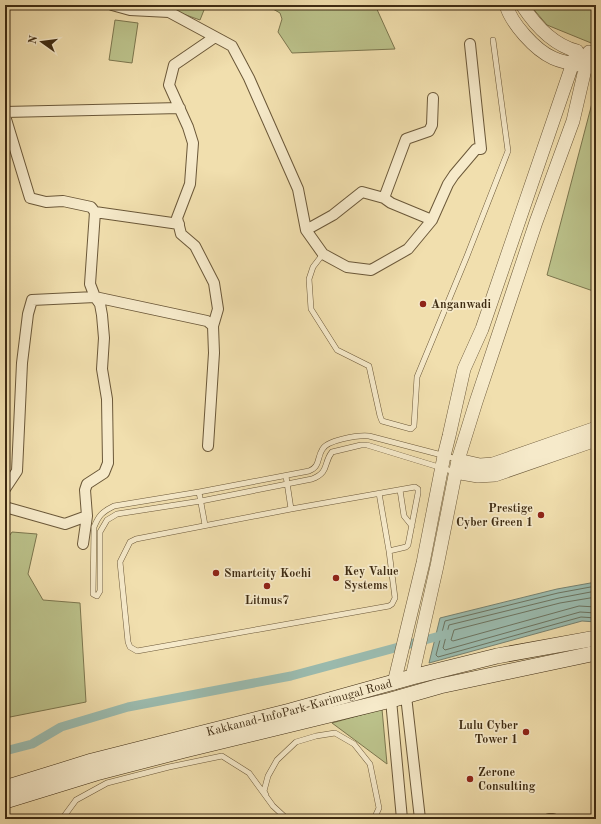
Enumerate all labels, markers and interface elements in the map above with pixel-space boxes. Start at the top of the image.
north arrow [22,22,62,62]
text: N [27,34,40,45]
marker: Anganwadi [418,299,428,309]
place label: Anganwadi [431,299,491,311]
place label: Prestige Cyber Green 1 [456,503,533,529]
marker: Prestige Cyber Green 1 [536,510,546,520]
place label: Key Value Systems [344,566,399,592]
marker: Smartcity Kochi [211,568,221,578]
place label: Smartcity Kochi [224,568,312,580]
marker: Key Value Systems [331,573,341,583]
marker: Litmus7 [262,581,272,591]
place label: Litmus7 [245,595,289,607]
street label: Kakkanad-InfoPark-Karimugal Road [205,678,394,739]
place label: Lulu Cyber Tower 1 [458,720,518,746]
marker: Lulu Cyber Tower 1 [521,727,531,737]
place label: Zerone Consulting [478,767,536,793]
marker: Zerone Consulting [465,774,475,784]

